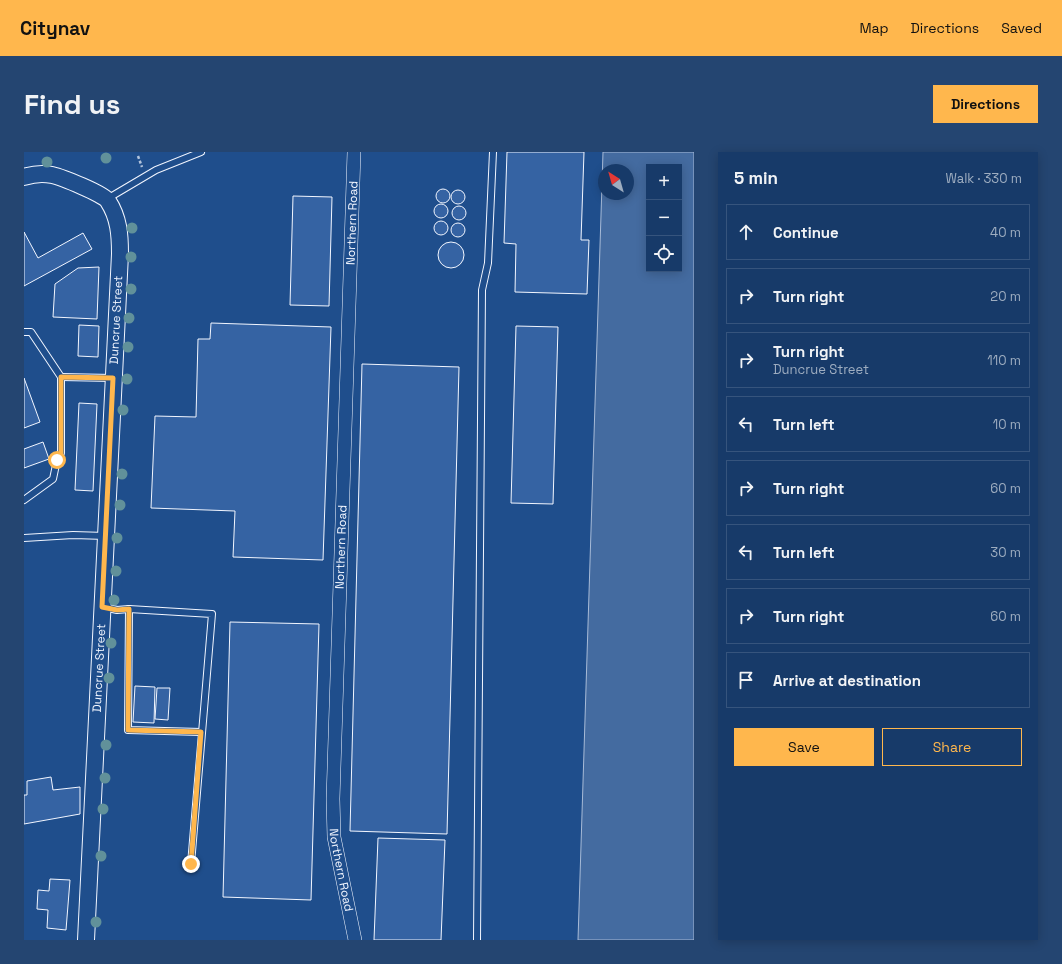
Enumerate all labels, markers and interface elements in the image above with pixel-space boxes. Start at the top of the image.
text: Citynav [20,16,90,41]
text: Map [859,19,889,37]
text: Directions [911,19,979,37]
text: Saved [1001,19,1042,37]
button: Directions [933,85,1038,123]
text: Find us [24,86,121,122]
north arrow [598,164,634,200]
map controls [646,164,682,272]
button: + [646,164,682,200]
text: 5 min [734,167,778,189]
text: Walk · 330 m [945,170,1022,187]
street label: Northern Road [343,181,361,265]
button: − [646,200,682,236]
icon: ahead [735,221,757,243]
text: Continue [773,223,839,242]
text: 40 m [990,224,1021,241]
button: locate [646,236,682,272]
street label: Duncrue Street [106,275,126,365]
icon: right [735,285,757,307]
text: Turn right [773,287,844,306]
text: 20 m [990,288,1021,305]
text: Turn right [773,342,844,361]
icon: right [735,349,757,371]
text: 110 m [987,352,1021,369]
text: Duncrue Street [773,361,869,378]
icon: left [735,413,757,435]
text: Turn left [773,415,835,434]
text: 10 m [993,416,1021,433]
route start [48,451,66,469]
icon: right [735,477,757,499]
text: Turn right [773,479,844,498]
text: 60 m [990,480,1021,497]
street label: Northern Road [332,505,350,589]
icon: left [735,541,757,563]
text: Turn left [773,543,835,562]
text: 30 m [990,544,1021,561]
icon: right [735,605,757,627]
text: Turn right [773,607,844,626]
text: 60 m [990,608,1021,625]
street label: Duncrue Street [89,623,109,713]
icon: arrive [735,669,757,691]
text: Arrive at destination [773,671,921,690]
button: Save [734,728,874,766]
button: Share [882,728,1022,766]
street label: Northern Road [326,828,357,913]
route end [182,855,200,873]

